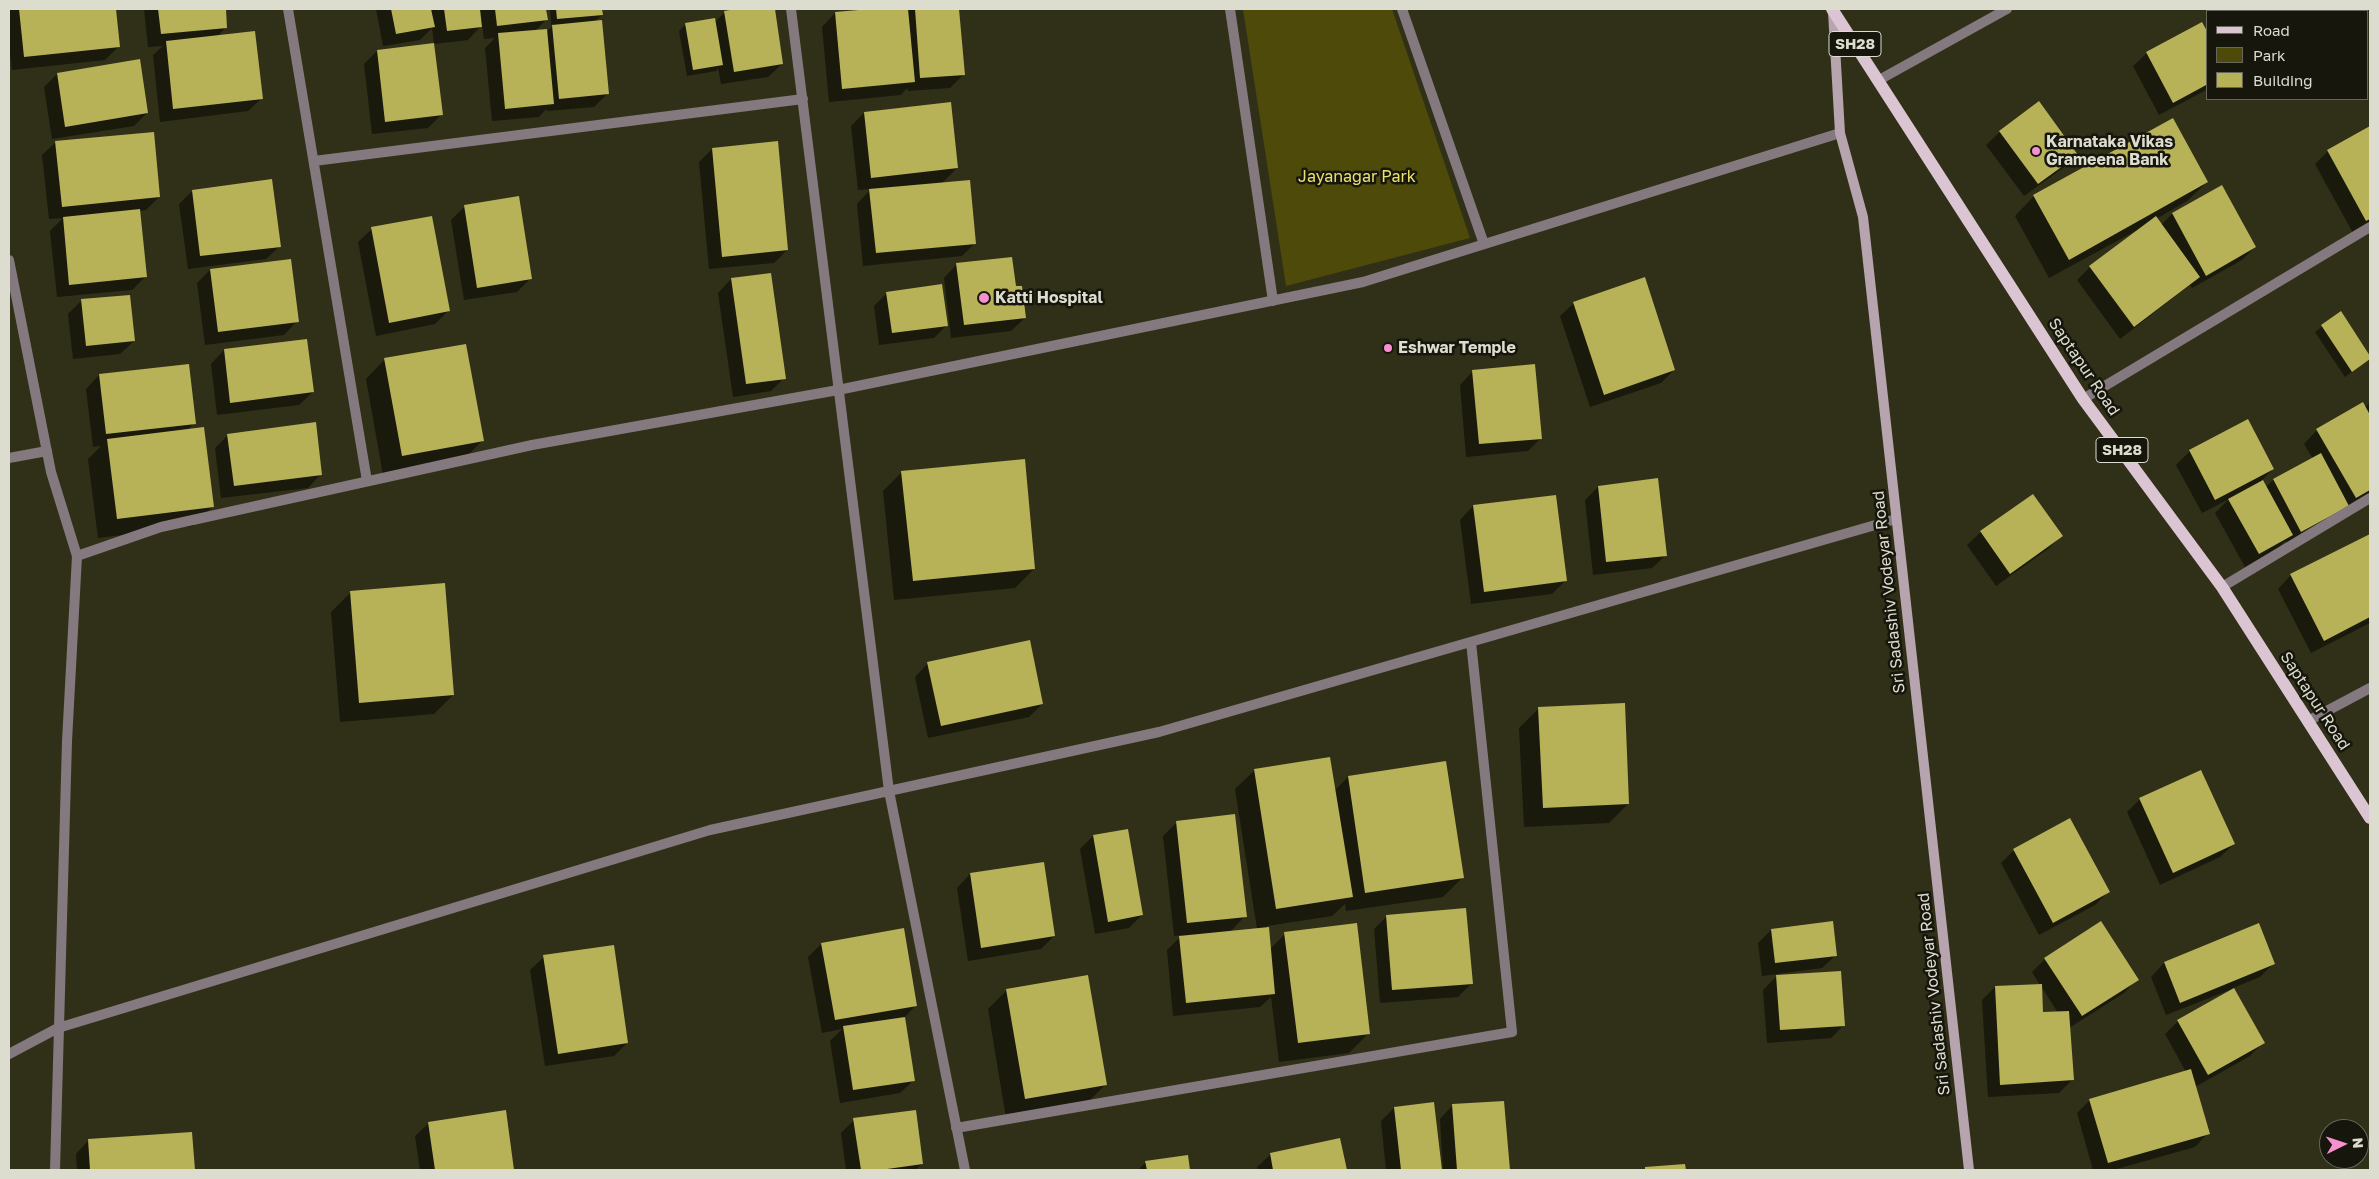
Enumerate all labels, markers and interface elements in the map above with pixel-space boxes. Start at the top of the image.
legend [2206,10,2369,100]
text: Road [2253,21,2290,39]
road number: SH28 [1829,32,1881,56]
text: Park [2253,46,2285,64]
text: Building [2253,71,2313,89]
place label: Karnataka Vikas Grameena Bank [2046,132,2173,170]
marker: Karnataka Vikas Grameena Bank [2030,145,2042,157]
park label: Jayanagar Park [1298,167,1416,187]
place label: Katti Hospital [995,288,1103,308]
marker: Katti Hospital [977,291,991,305]
street label: Saptapur Road [2044,315,2124,419]
place label: Eshwar Temple [1398,338,1516,358]
marker: Eshwar Temple [1382,342,1394,354]
road number: SH28 [2096,438,2148,462]
street label: Sri Sadashiv Vodeyar Road [1869,490,1909,694]
street label: Saptapur Road [2276,648,2354,754]
street label: Sri Sadashiv Vodeyar Road [1914,892,1954,1096]
north arrow [2319,1119,2369,1169]
text: N [2350,1137,2367,1149]

